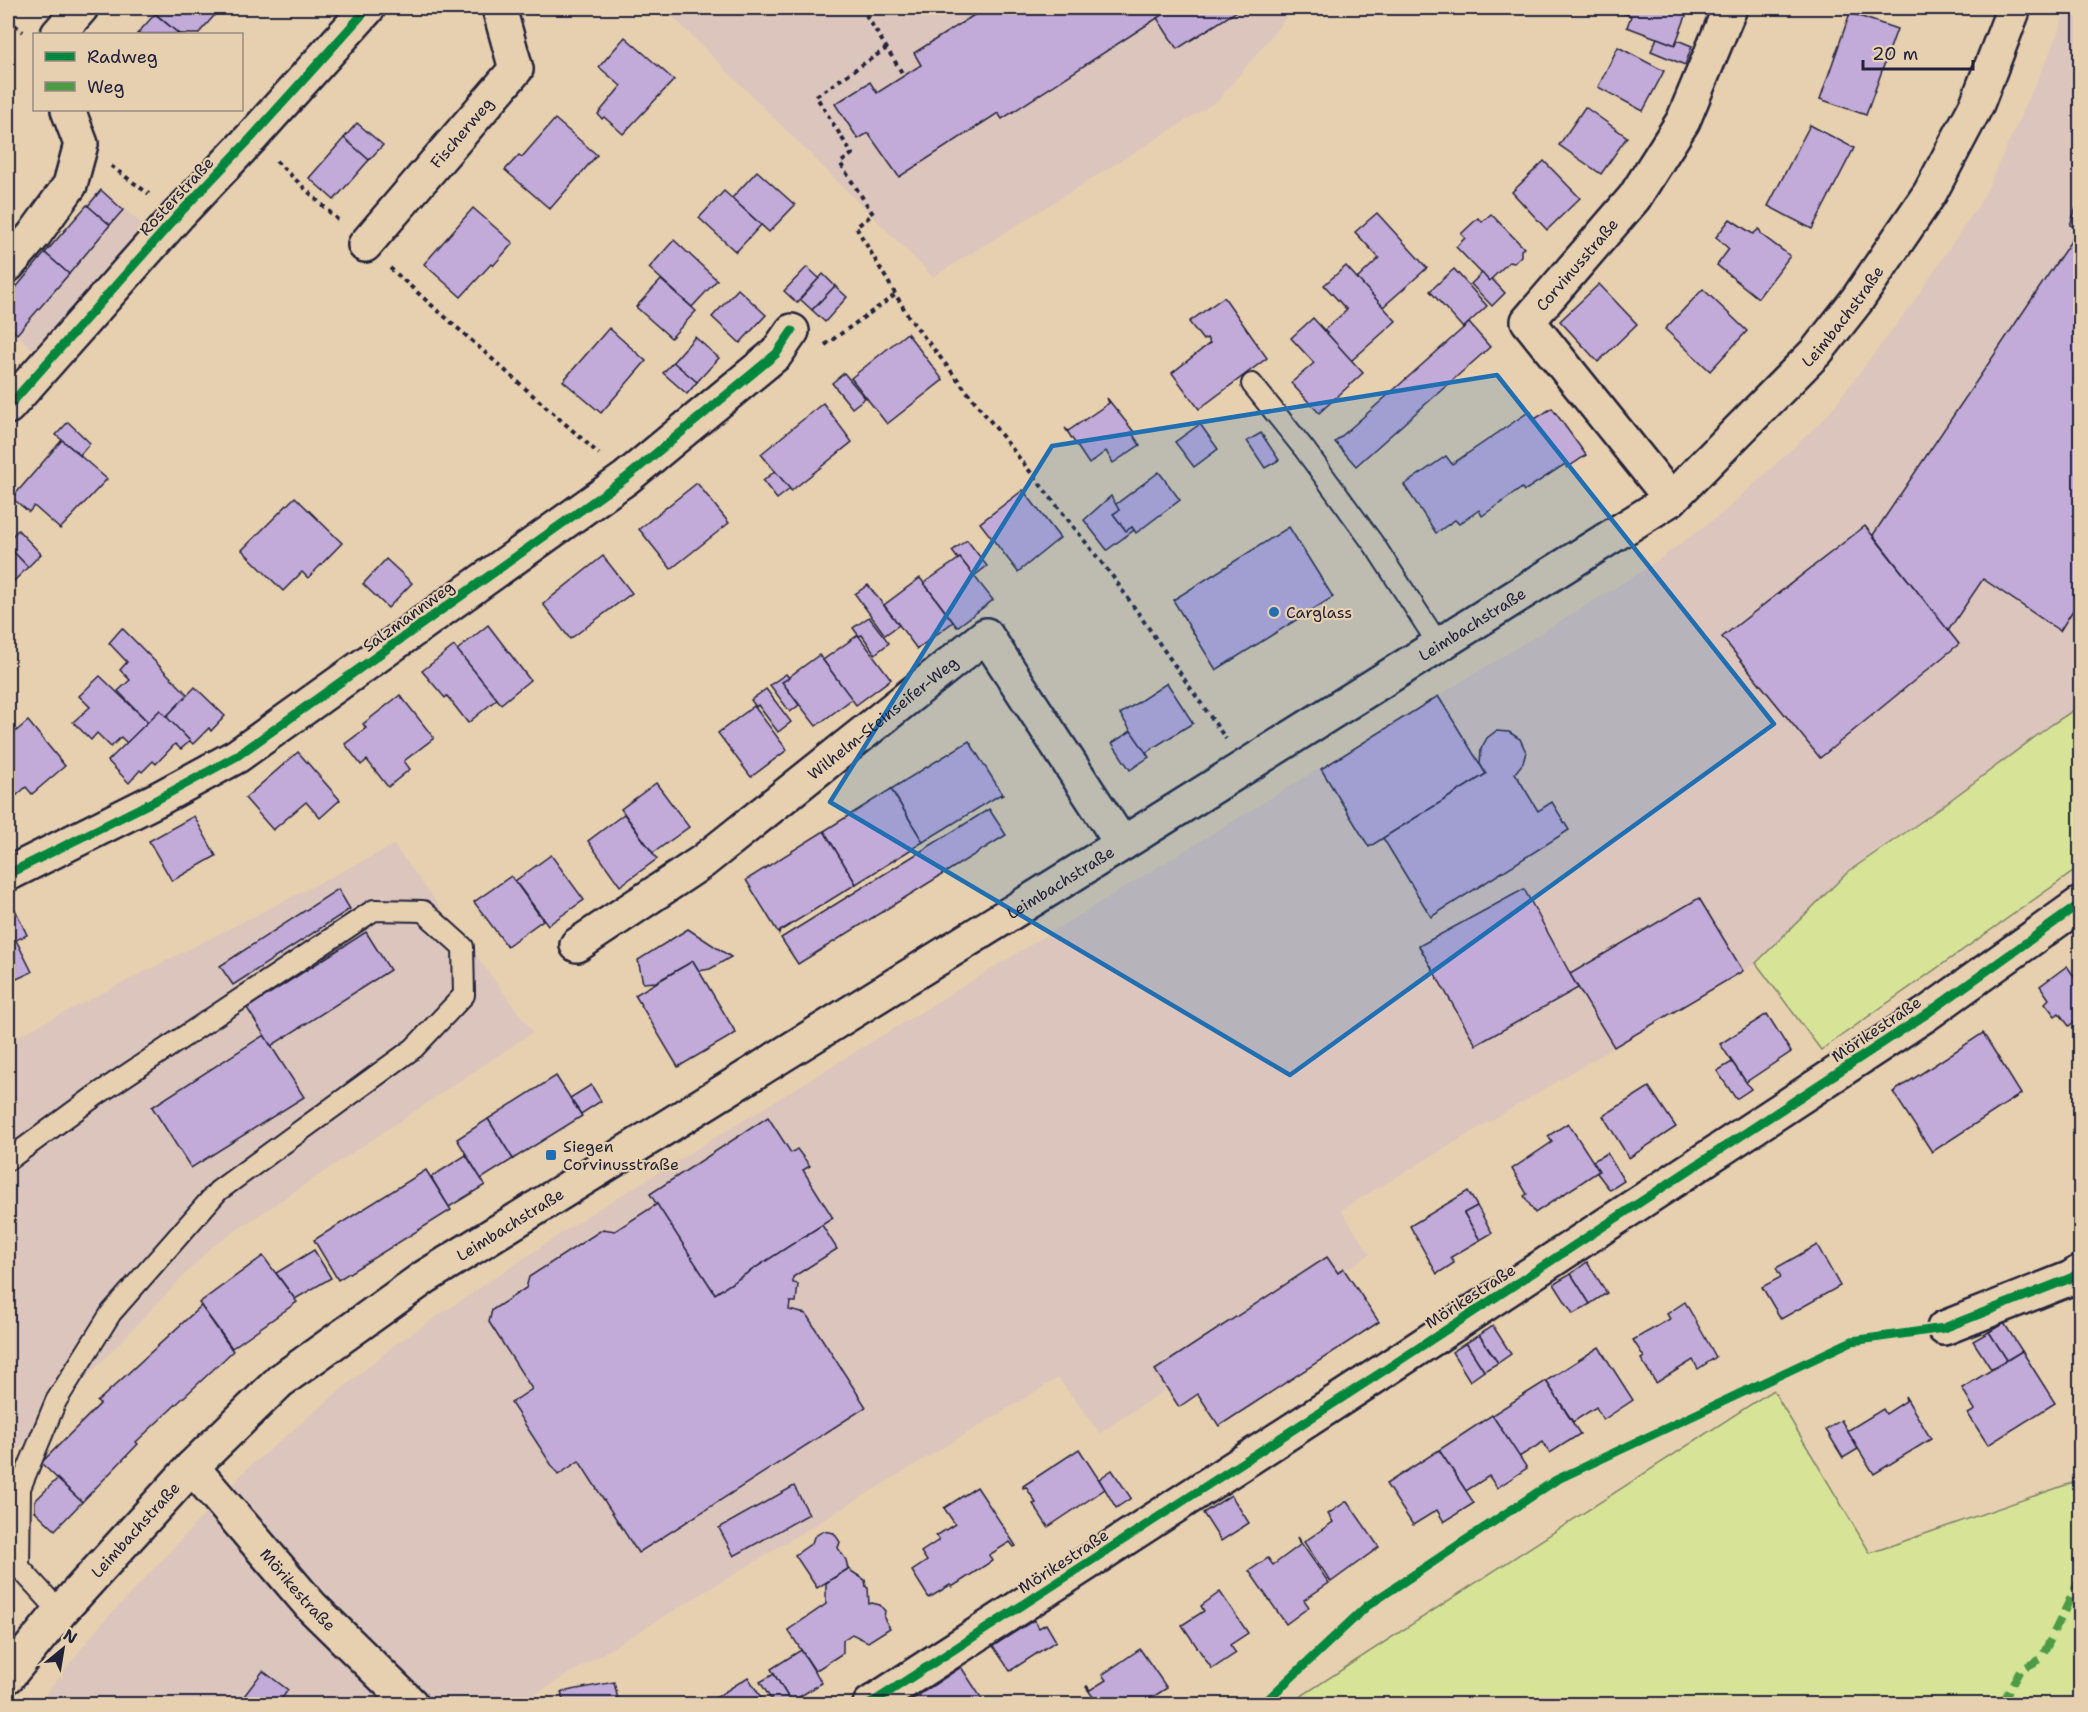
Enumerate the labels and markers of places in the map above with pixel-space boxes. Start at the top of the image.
place label: Carglass [1286,602,1352,623]
marker: Carglass [1267,605,1281,619]
place label: Siegen Corvinusstraße [563,1136,679,1175]
marker: Siegen Corvinusstraße [544,1148,558,1162]

